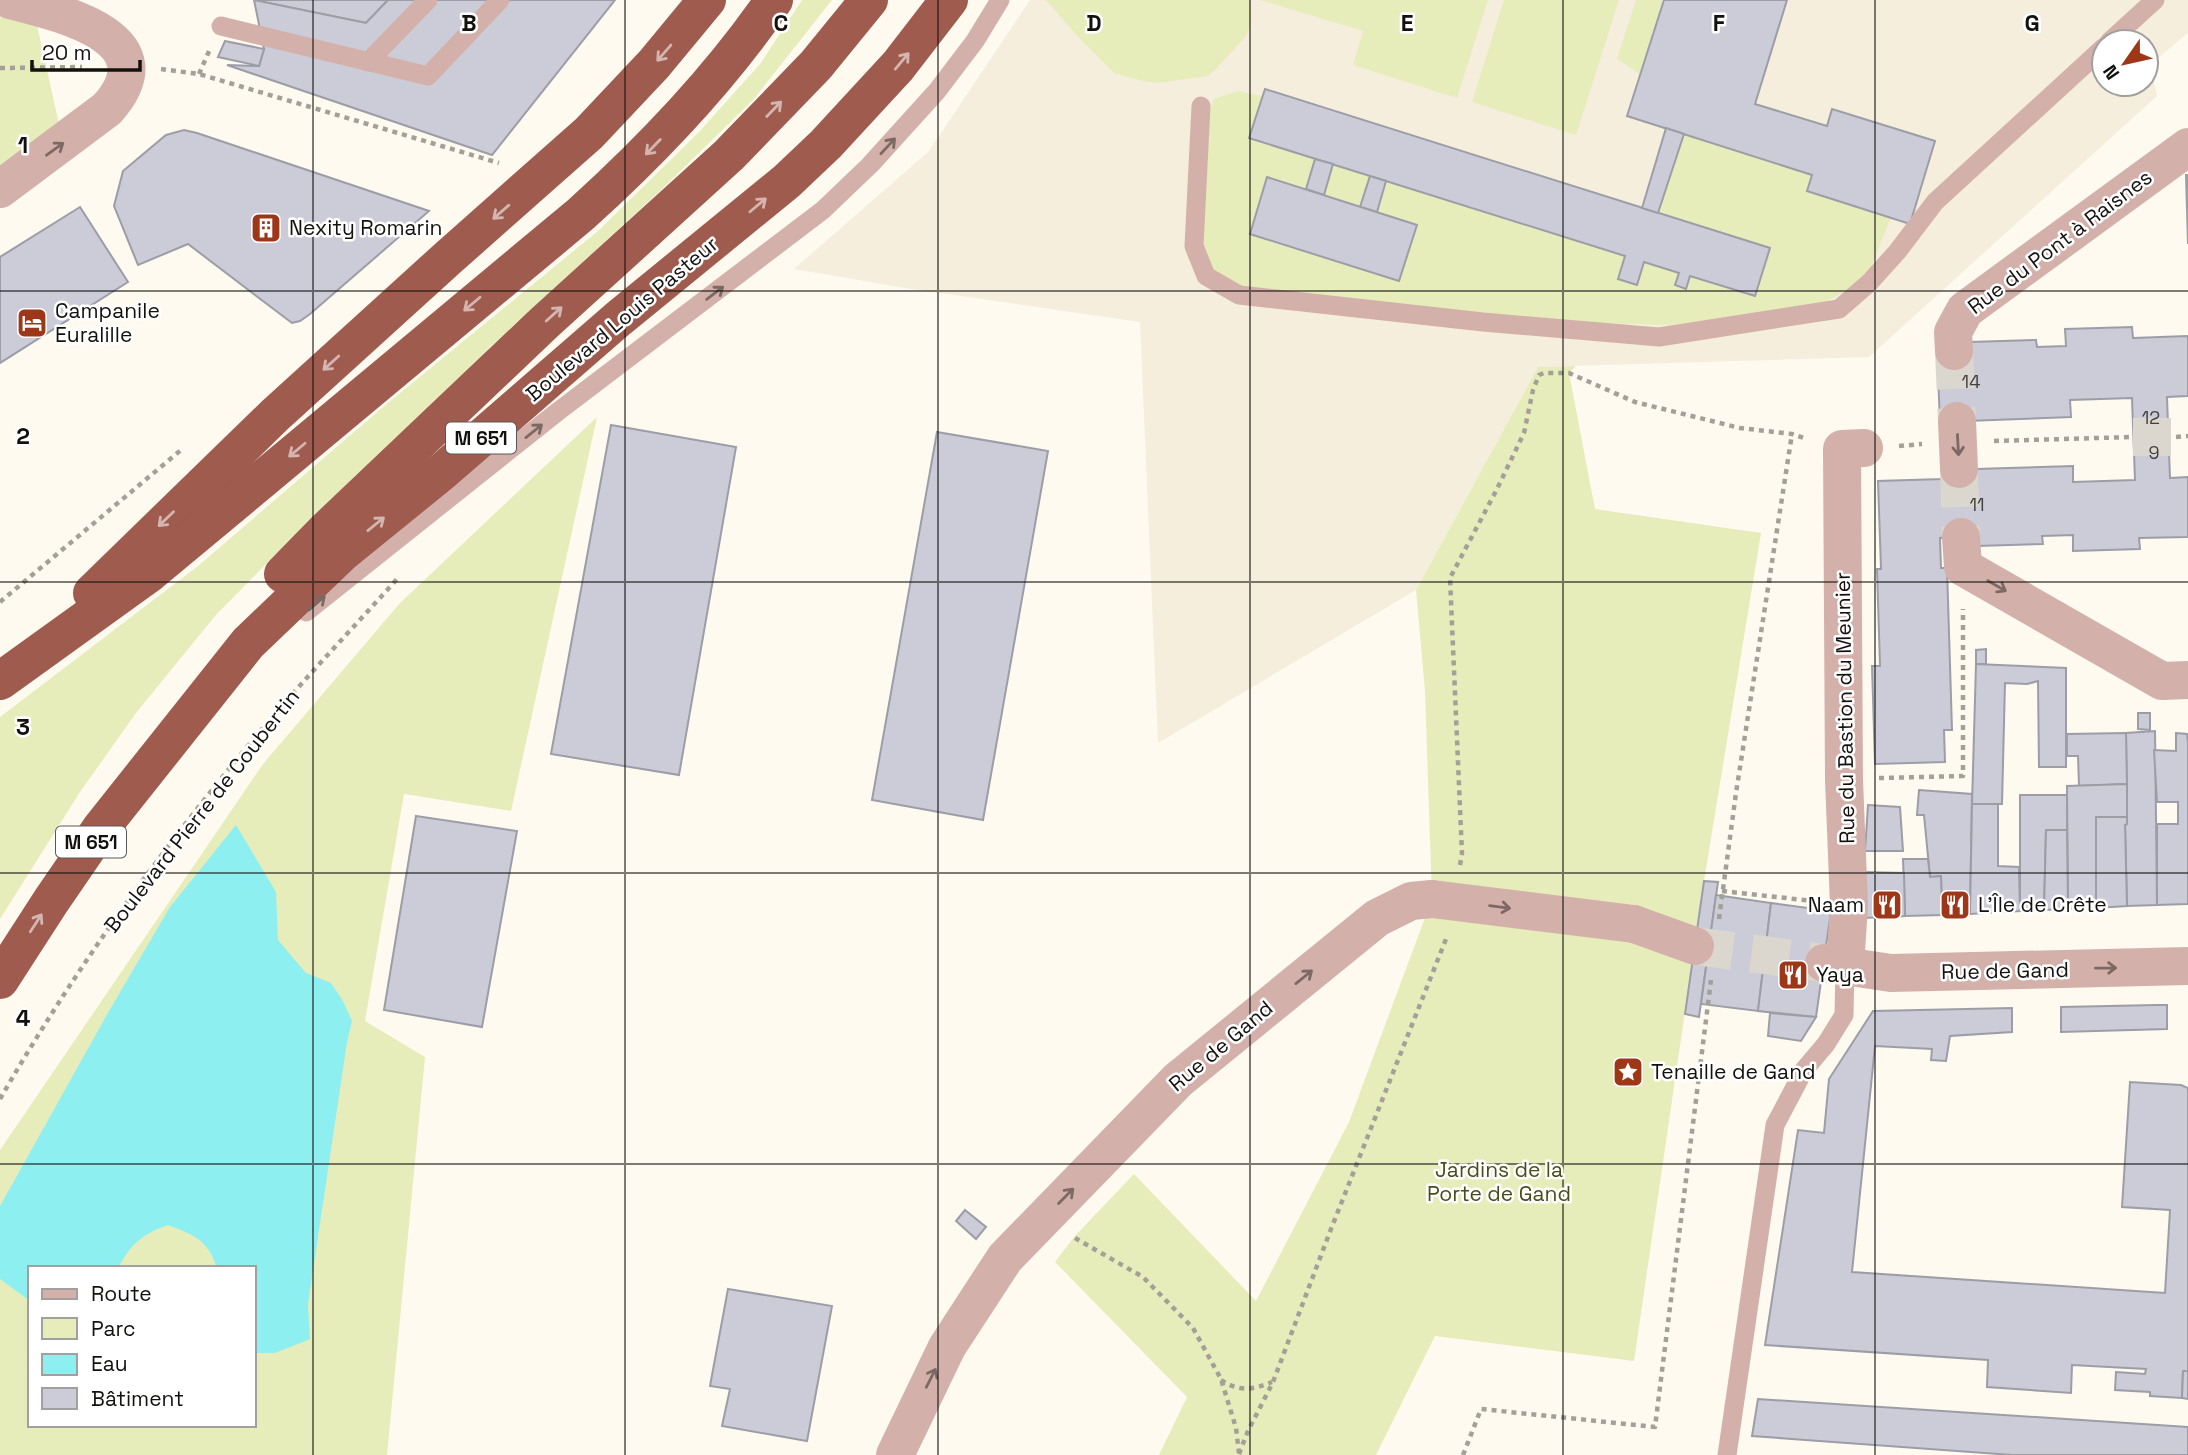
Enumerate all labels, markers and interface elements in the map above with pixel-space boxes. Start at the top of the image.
text: B [461,8,477,38]
text: C [774,8,788,38]
text: D [1086,8,1102,38]
text: E [1401,8,1413,38]
text: F [1713,8,1725,38]
text: G [2024,8,2040,38]
scale bar [32,28,140,72]
north arrow [2090,28,2160,98]
text: 20 m [42,39,92,66]
one-way arrow [656,44,672,62]
one-way arrow [894,52,909,70]
text: N [2097,60,2125,84]
one-way arrow [766,101,783,118]
text: 1 [18,130,28,160]
one-way arrow [880,137,896,155]
one-way arrow [644,138,661,155]
one-way arrow [45,142,64,156]
street label: Rue du Pont à Raisnes [1962,163,2157,320]
one-way arrow [749,198,767,214]
one-way arrow [492,204,510,220]
building icon: Nexity Romarin [249,211,283,245]
place label: Nexity Romarin [289,214,443,241]
street label: Boulevard Louis Pasteur [520,230,723,407]
one-way arrow [705,286,724,300]
one-way arrow [463,296,481,312]
place label: Campanile Euralille [55,297,160,348]
hotel icon: Campanile Euralille [15,306,49,340]
one-way arrow [545,306,563,322]
one-way arrow [322,355,340,371]
house number: 14 [1962,370,1980,393]
house number: 12 [2142,406,2160,429]
text: 2 [16,421,30,451]
road number: M 651 [446,422,516,453]
one-way arrow [524,423,542,438]
one-way arrow [1952,433,1965,456]
house number: 9 [2148,441,2160,464]
one-way arrow [289,442,307,458]
house number: 11 [1969,493,1985,516]
one-way arrow [158,511,175,528]
one-way arrow [367,516,385,531]
street label: Rue du Bastion du Meunier [1829,572,1860,844]
one-way arrow [1986,579,2006,593]
one-way arrow [308,595,326,611]
street label: Boulevard Pierre de Coubertin [98,683,305,938]
text: 3 [16,712,30,742]
road number: M 651 [56,827,126,858]
restaurant icon: Naam [1870,888,1904,922]
restaurant icon: L'Île de Crête [1938,888,1972,922]
place label: Naam [1808,891,1864,918]
place label: L'Île de Crête [1978,891,2107,918]
one-way arrow [1488,901,1511,914]
one-way arrow [30,913,44,933]
street label: Rue de Gand [1941,956,2069,985]
restaurant icon: Yaya [1776,958,1810,992]
place label: Yaya [1816,961,1864,988]
one-way arrow [2094,962,2117,975]
one-way arrow [1294,969,1312,985]
street label: Rue de Gand [1163,994,1278,1097]
text: 4 [16,1003,31,1033]
place icon: Tenaille de Gand [1611,1055,1645,1089]
place label: Tenaille de Gand [1651,1058,1816,1085]
park label: Jardins de la Porte de Gand [1427,1156,1571,1207]
one-way arrow [1057,1188,1074,1205]
legend [28,1266,256,1427]
text: Route [91,1280,152,1307]
text: Parc [91,1315,136,1342]
text: Eau [91,1350,128,1377]
one-way arrow [925,1368,939,1389]
text: Bâtiment [91,1385,184,1412]

